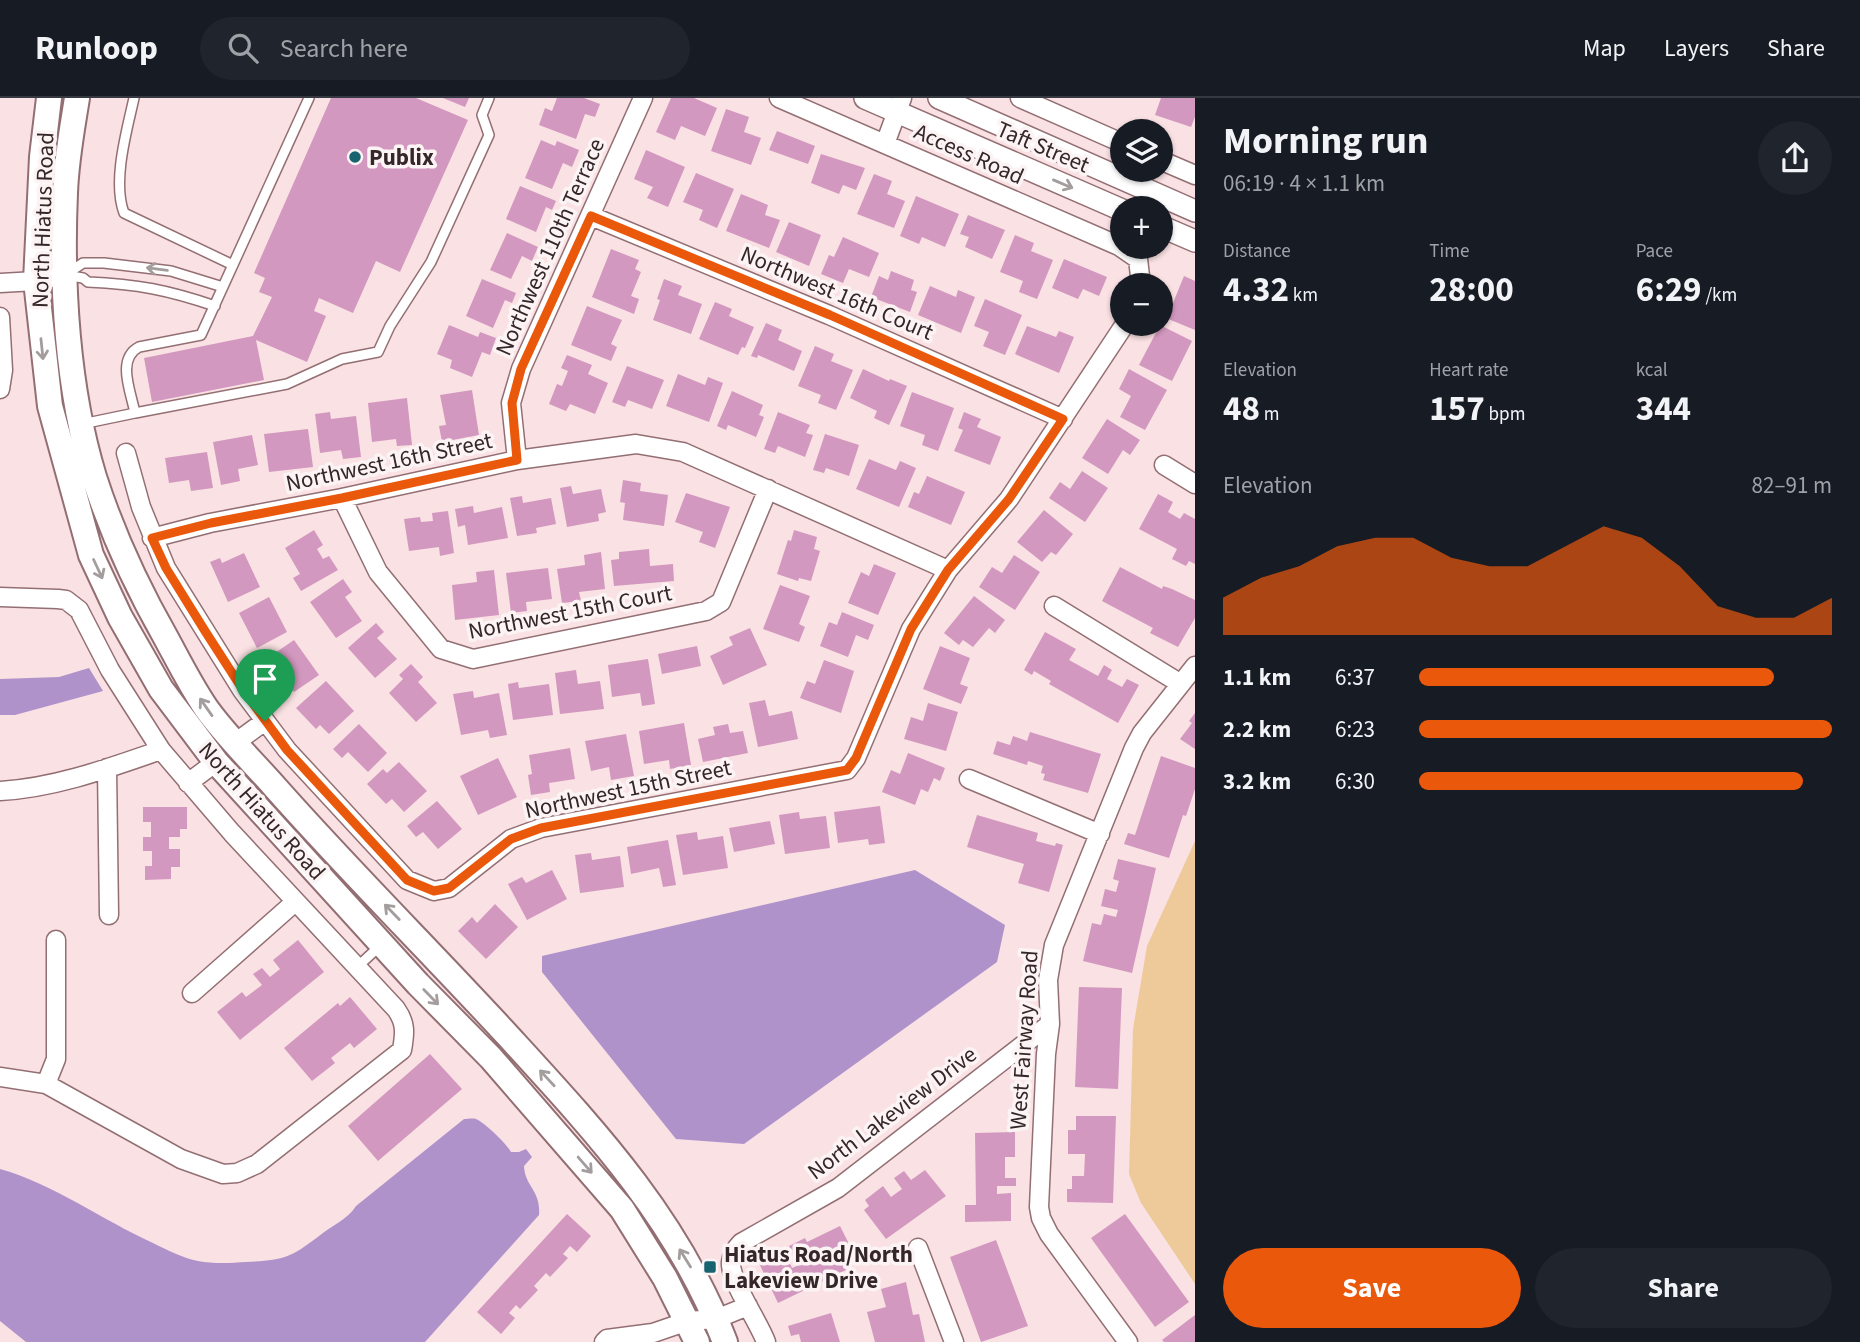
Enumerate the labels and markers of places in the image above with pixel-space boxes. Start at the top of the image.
place label: Publix [369,141,434,174]
marker: Publix [347,149,363,165]
pin [235,649,295,721]
place label: Hiatus Road/North Lakeview Drive [724,1238,913,1297]
marker: Hiatus Road/North Lakeview Drive [702,1259,718,1275]

